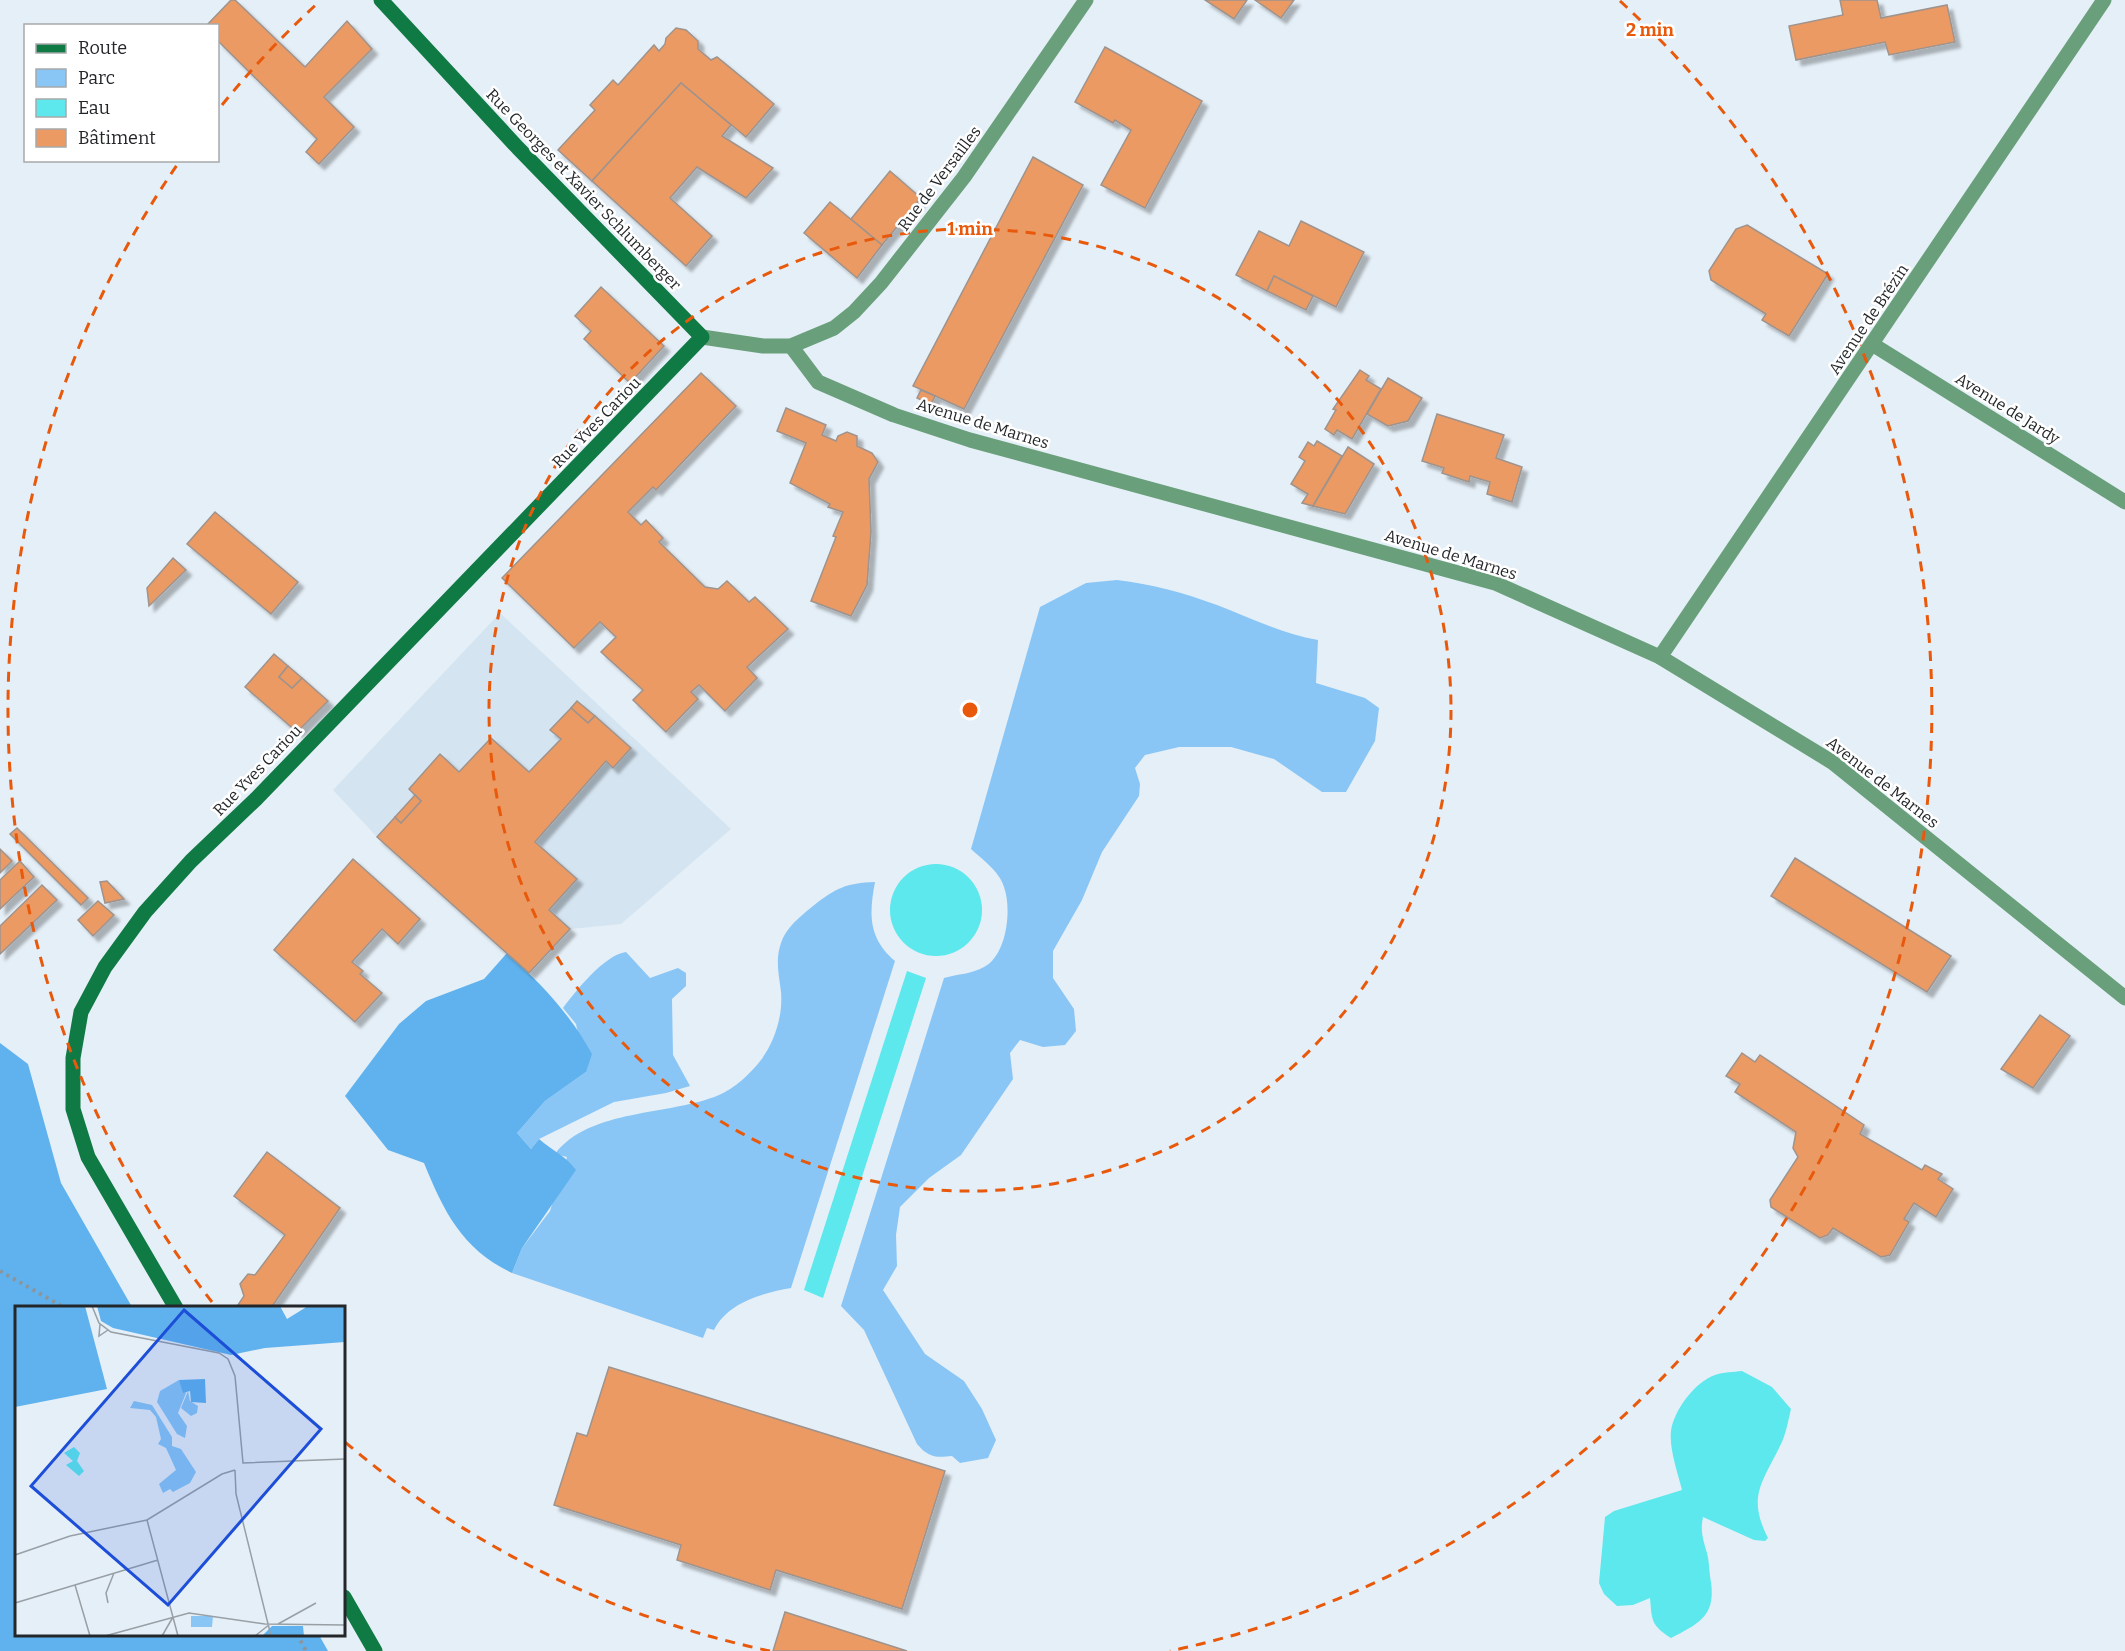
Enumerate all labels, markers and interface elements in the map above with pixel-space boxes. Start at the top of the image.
text: 2 min [1626,19,1674,41]
legend [24,24,219,162]
text: Route [78,37,127,59]
text: Parc [78,67,115,89]
street label: Rue Georges et Xavier Schlumberger [482,85,685,294]
text: Eau [78,97,110,119]
street label: Rue de Versailles [894,122,985,234]
text: Bâtiment [78,127,156,149]
text: 1 min [947,218,993,240]
street label: Avenue de Brézin [1824,261,1912,378]
street label: Avenue de Jardy [1952,369,2064,448]
street label: Rue Yves Cariou [548,373,644,472]
street label: Avenue de Marnes [915,394,1051,453]
street label: Avenue de Marnes [1383,525,1519,584]
centre of rings [960,700,980,720]
street label: Rue Yves Cariou [209,721,305,820]
street label: Avenue de Marnes [1823,733,1943,832]
inset map [15,1306,345,1636]

